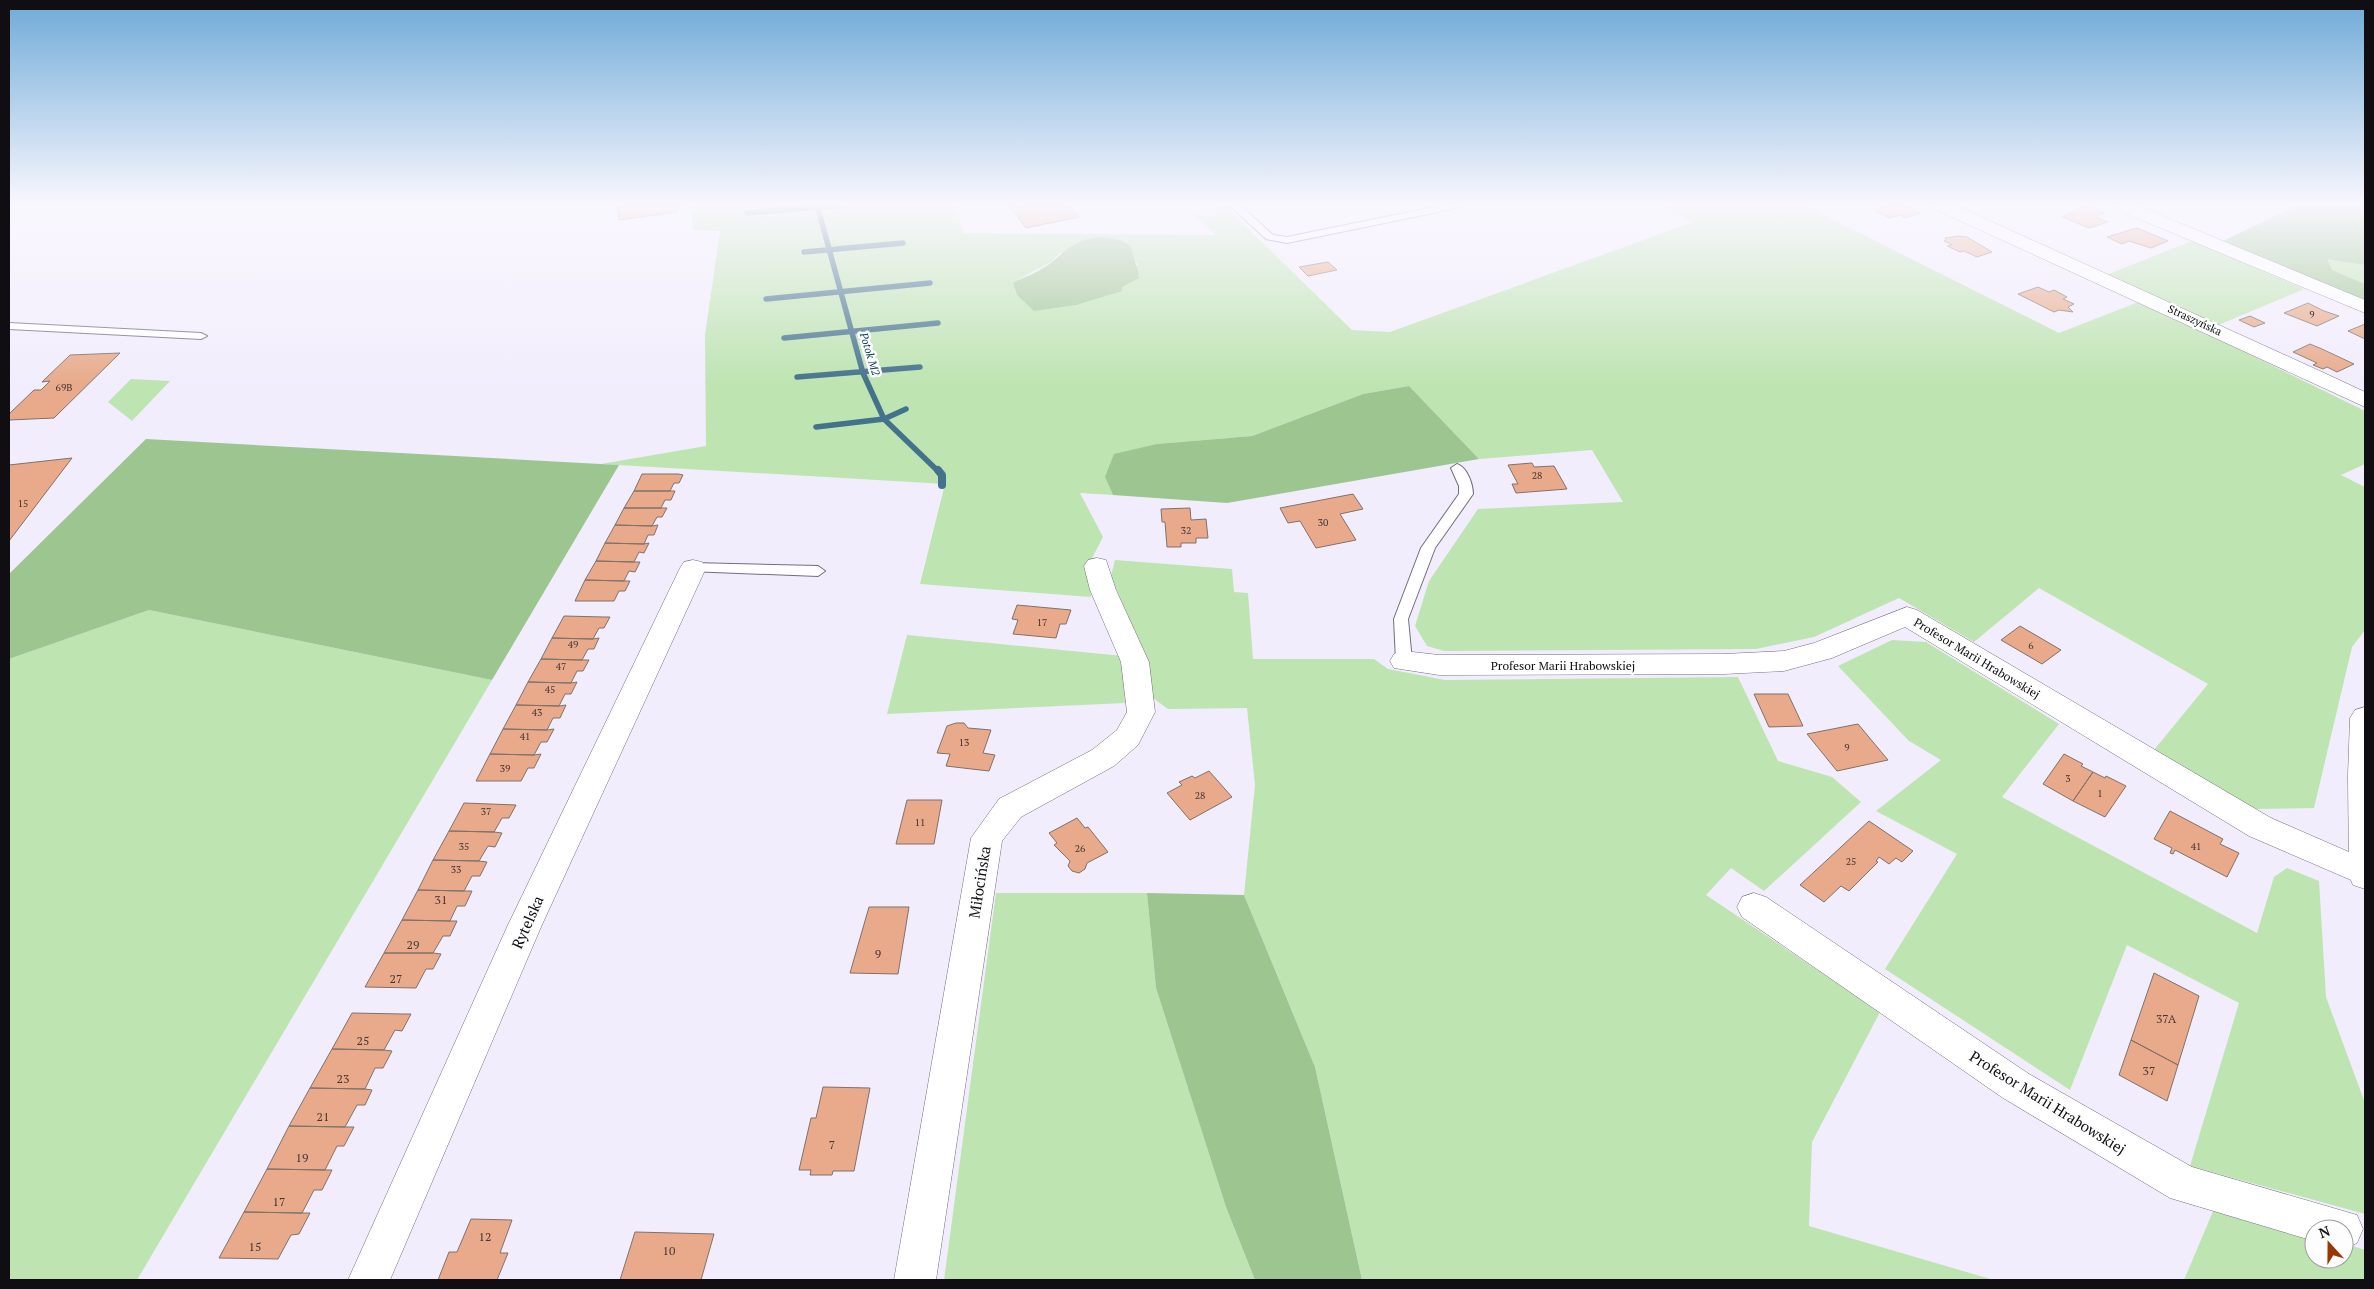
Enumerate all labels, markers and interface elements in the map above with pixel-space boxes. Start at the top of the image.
street label: Straszyńska [2166,301,2225,339]
house number: 9 [2309,308,2315,321]
water label: Potok M2 [857,330,883,377]
house number: 69B [56,381,72,394]
house number: 28 [1532,469,1542,482]
house number: 15 [18,497,28,510]
house number: 30 [1318,516,1328,529]
house number: 32 [1181,524,1191,537]
street label: Profesor Marii Hrabowskiej [1911,614,2043,702]
house number: 17 [1037,616,1047,629]
house number: 49 [568,638,578,651]
house number: 6 [2028,639,2034,652]
street label: Profesor Marii Hrabowskiej [1491,658,1635,673]
house number: 47 [556,660,566,673]
house number: 45 [545,683,555,696]
house number: 43 [532,706,542,719]
house number: 41 [520,730,530,743]
house number: 13 [959,736,969,749]
house number: 9 [1844,741,1850,754]
house number: 39 [500,762,510,775]
house number: 3 [2065,772,2071,785]
house number: 1 [2097,787,2103,800]
house number: 28 [1195,789,1205,802]
house number: 37 [481,805,491,818]
house number: 11 [915,816,925,829]
house number: 35 [459,840,469,853]
house number: 41 [2191,840,2201,853]
house number: 26 [1075,842,1086,855]
street label: Miłocińska [963,844,995,920]
house number: 25 [1846,855,1856,868]
house number: 33 [451,863,461,876]
house number: 31 [435,892,447,907]
street label: Rytelska [506,892,548,952]
house number: 29 [407,937,419,952]
house number: 9 [875,946,881,961]
house number: 27 [390,971,402,986]
house number: 37A [2156,1011,2177,1026]
house number: 25 [357,1033,369,1048]
street label: Profesor Marii Hrabowskiej [1966,1046,2130,1158]
house number: 37 [2143,1063,2155,1078]
house number: 23 [337,1071,349,1086]
house number: 21 [317,1109,329,1124]
house number: 7 [829,1137,835,1152]
house number: 19 [296,1150,308,1165]
house number: 17 [273,1194,285,1209]
north arrow [2304,1219,2354,1269]
text: N [2316,1220,2333,1242]
house number: 12 [479,1229,491,1244]
house number: 15 [249,1239,261,1254]
house number: 10 [663,1243,675,1258]

